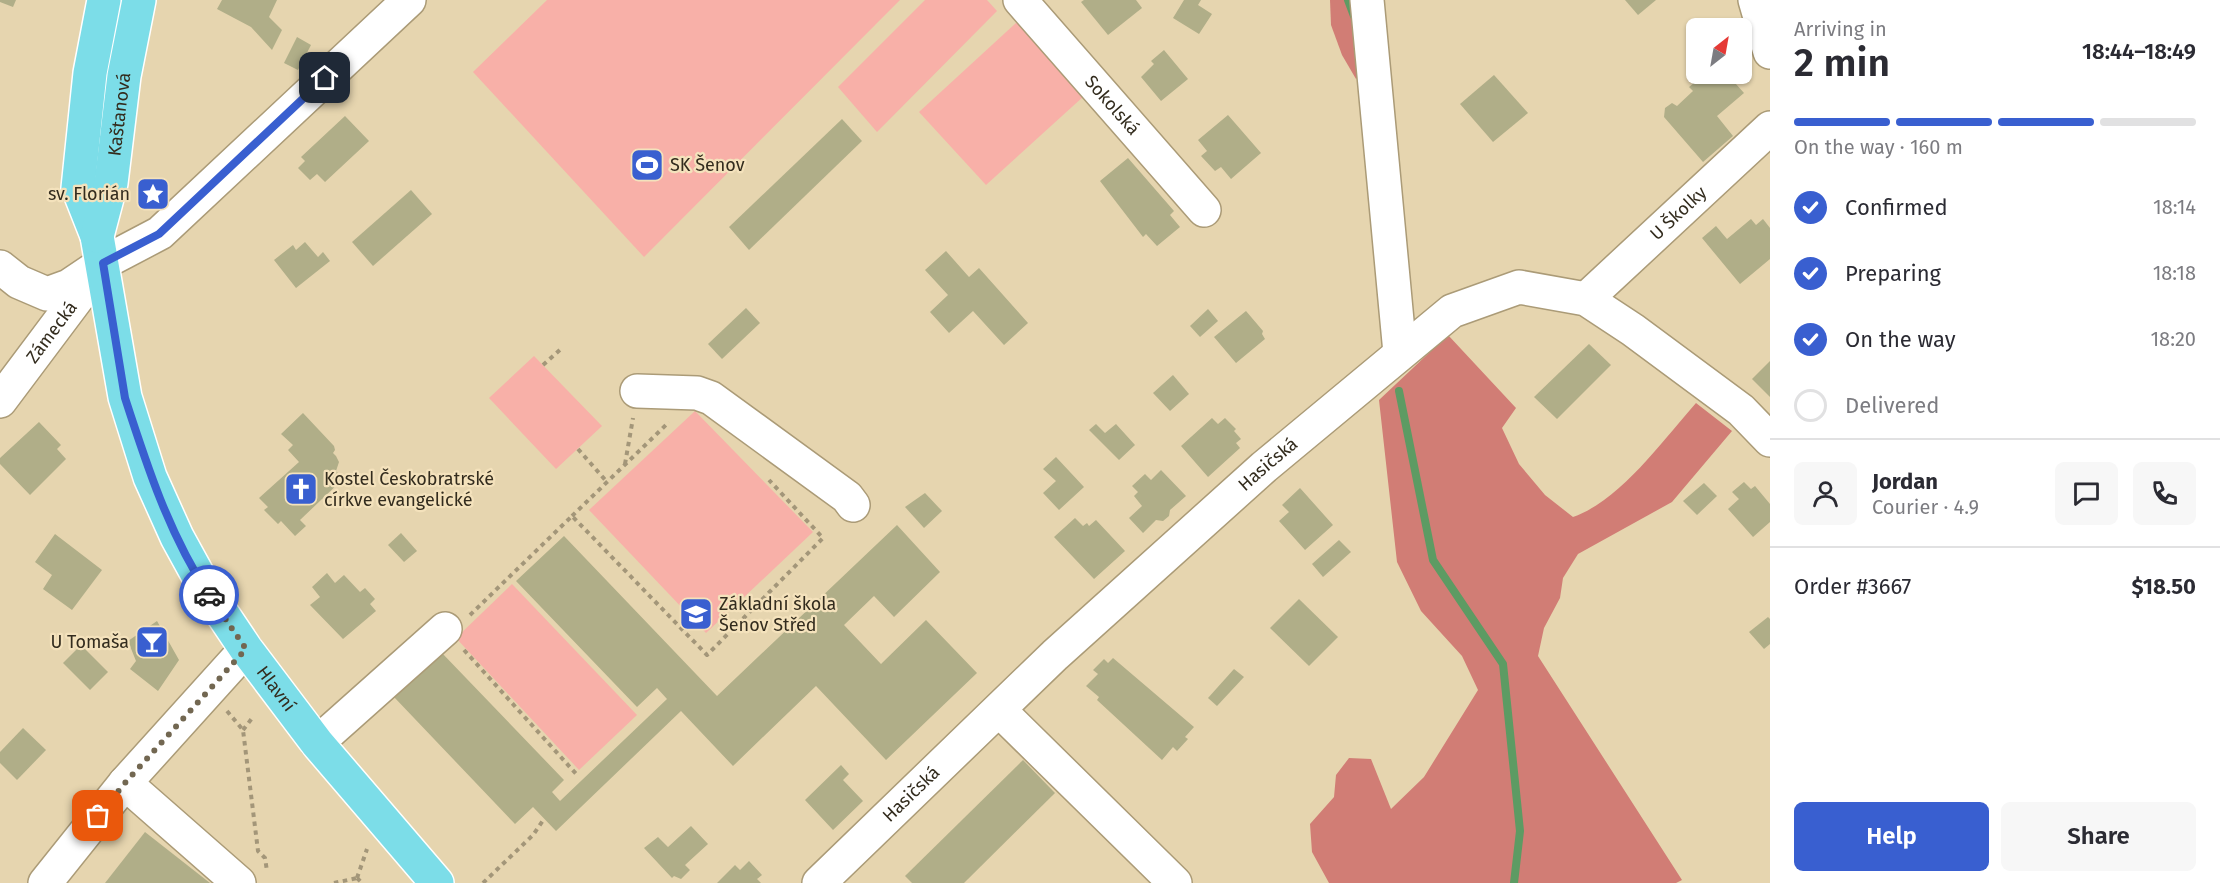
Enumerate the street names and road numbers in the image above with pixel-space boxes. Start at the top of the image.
street label: Kaštanová [103,71,135,157]
street label: Sokolská [1080,71,1144,140]
street label: U Školky [1645,181,1711,245]
street label: Zámecká [21,297,82,367]
street label: Hasičská [1234,433,1302,496]
street label: Hlavní [252,662,300,716]
street label: Hasičská [878,761,944,827]

